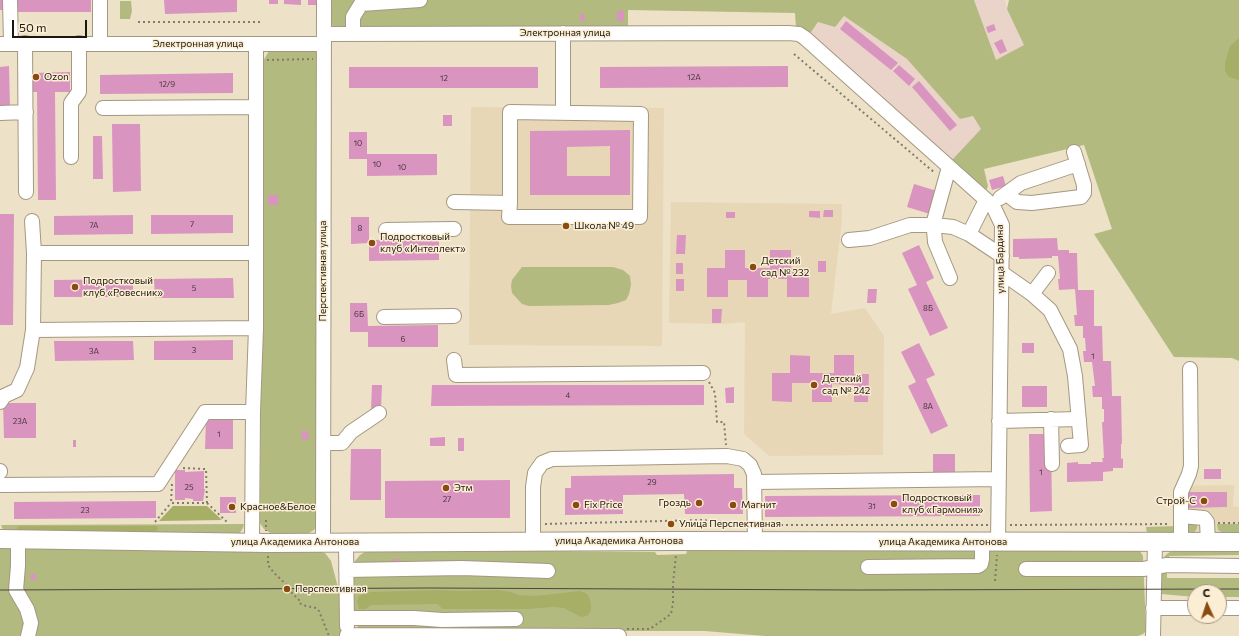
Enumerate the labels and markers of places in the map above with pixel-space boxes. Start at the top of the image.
place label: Ozon [44,71,69,83]
marker: Ozon [31,72,41,82]
place label: Школа № 49 [574,220,634,232]
marker: Школа № 49 [561,221,571,231]
place label: Подростковый клуб «Интеллект» [380,231,466,254]
marker: Подростковый клуб «Интеллект» [367,238,377,248]
place label: Детский сад № 232 [761,255,809,278]
marker: Детский сад № 232 [748,262,758,272]
place label: Подростковый клуб «Ровесник» [83,275,163,298]
marker: Подростковый клуб «Ровесник» [70,282,80,292]
place label: Детский сад № 242 [822,373,870,396]
marker: Детский сад № 242 [809,380,819,390]
place label: Этм [454,482,473,494]
marker: Этм [441,483,451,493]
place label: Подростковый клуб «Гармония» [902,492,983,516]
place label: Строй-С [1156,495,1196,507]
marker: Строй-С [1199,496,1209,506]
place label: Гроздь [659,497,691,509]
marker: Гроздь [694,498,704,508]
place label: Fix Price [584,499,623,511]
place label: Магнит [741,499,776,511]
marker: Подростковый клуб «Гармония» [889,499,899,509]
marker: Fix Price [571,500,581,510]
marker: Магнит [728,500,738,510]
place label: Красное&Белое [240,501,316,513]
marker: Красное&Белое [227,502,237,512]
place label: Улица Перспективная [679,518,781,530]
marker: Улица Перспективная [666,519,676,529]
place label: Перспективная [295,583,367,595]
marker: Перспективная [282,584,292,594]

